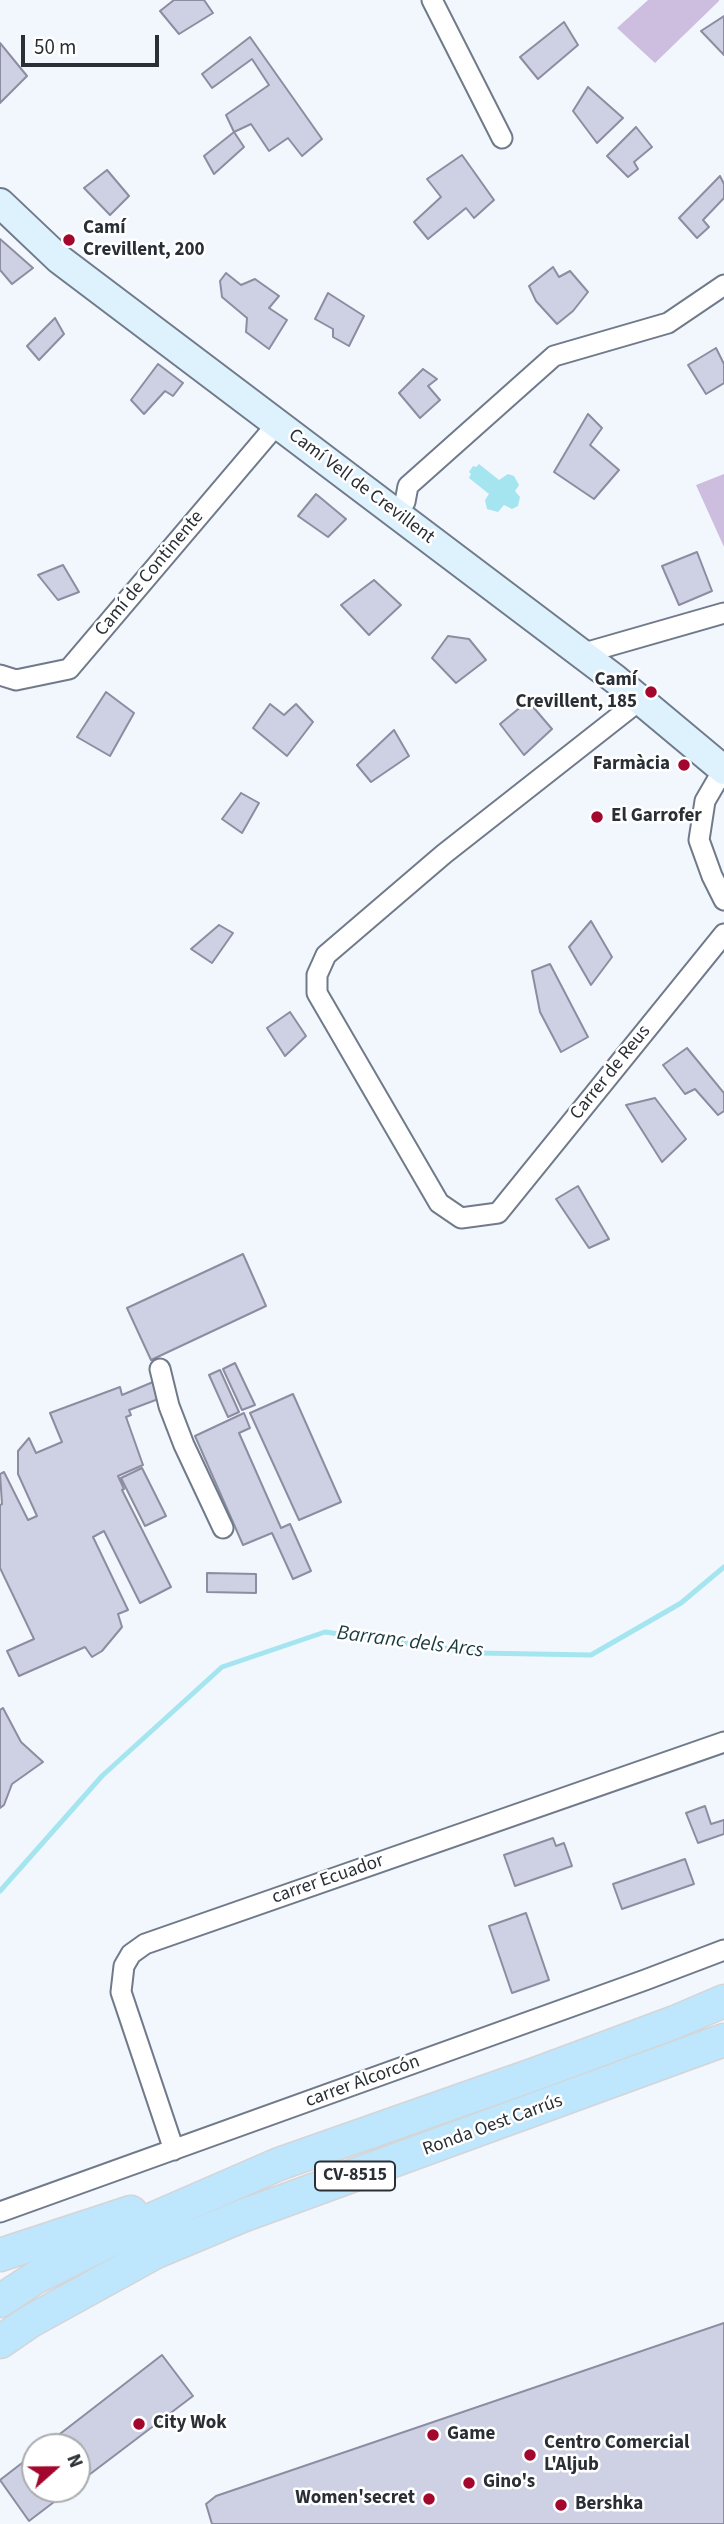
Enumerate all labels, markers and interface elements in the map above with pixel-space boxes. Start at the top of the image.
scale bar [24,21,163,65]
text: 50 m [34,32,76,62]
place label: Camí Crevillent, 200 [83,218,205,262]
marker: Camí Crevillent, 200 [61,232,77,248]
street label: Camí Vell de Crevillent [283,425,439,549]
street label: Camí de Continente [91,507,209,641]
place label: Camí Crevillent, 185 [515,670,637,714]
marker: Camí Crevillent, 185 [643,684,659,700]
place label: Farmàcia [593,754,670,776]
marker: Farmàcia [676,757,692,773]
place label: El Garrofer [611,806,702,828]
marker: El Garrofer [589,809,605,825]
street label: Carrer de Reus [566,1021,656,1125]
water label: Barranc dels Arcs [335,1622,485,1664]
street label: carrer Ecuador [269,1850,387,1910]
street label: carrer Alcorcón [303,2051,423,2113]
street label: Ronda Oest Carrús [420,2090,566,2162]
road number: CV-8515 [315,2162,395,2190]
place label: City Wok [153,2413,227,2435]
marker: City Wok [131,2416,147,2432]
place label: Game [447,2424,495,2446]
marker: Game [425,2427,441,2443]
north arrow [21,2433,91,2503]
place label: Centro Comercial L'Aljub [544,2433,689,2477]
marker: Centro Comercial L'Aljub [522,2447,538,2463]
text: N [59,2450,89,2472]
place label: Gino's [483,2472,535,2494]
marker: Gino's [461,2475,477,2491]
place label: Women'secret [295,2488,415,2510]
marker: Women'secret [421,2491,437,2507]
place label: Bershka [575,2494,643,2516]
marker: Bershka [553,2497,569,2513]

